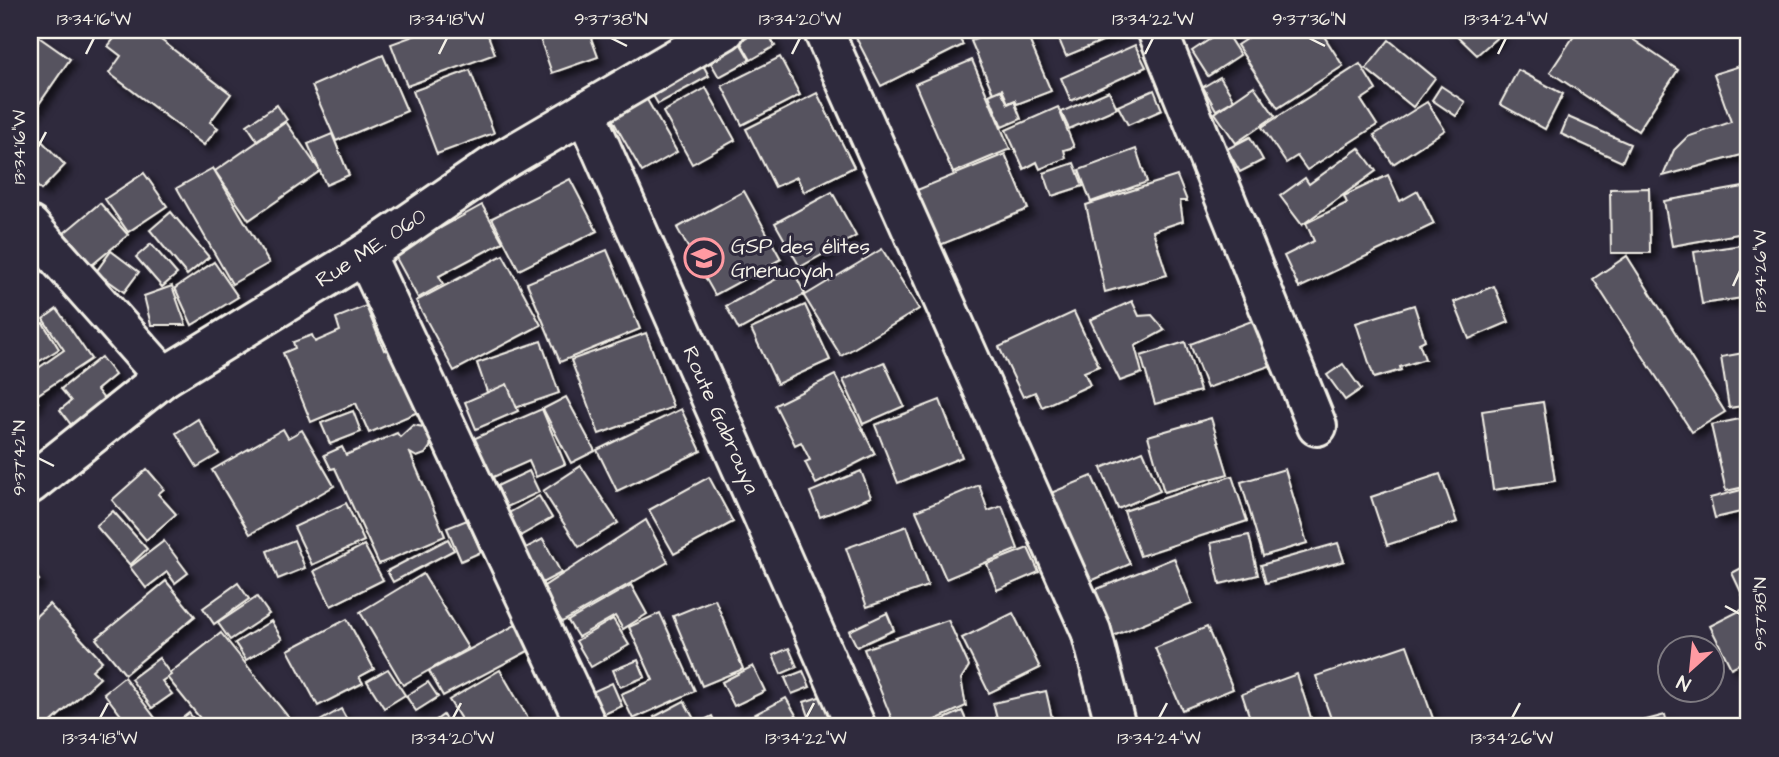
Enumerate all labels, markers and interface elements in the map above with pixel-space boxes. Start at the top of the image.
text: 13°34'16"W [57,7,131,32]
text: 13°34'18"W [410,7,485,32]
text: 9°37'38"N [574,7,648,32]
text: 13°34'20"W [759,7,841,32]
text: 13°34'22"W [1112,7,1194,32]
text: 9°37'36"N [1272,7,1346,32]
text: 13°34'24"W [1464,7,1548,32]
text: 13°34'16"W [7,110,32,184]
street label: Rue ME. 060 [310,201,432,295]
text: 13°34'26"W [1748,230,1773,312]
place label: GSP des élites Gnenuoyah [731,232,870,287]
school or university icon: GSP des élites Gnenuoyah [683,237,725,279]
street label: Route Gabrouya [674,341,767,500]
text: 9°37'42"N [7,420,32,496]
text: 9°37'38"N [1748,577,1773,651]
north arrow [1656,634,1726,704]
text: N [1672,668,1695,698]
text: 13°34'18"W [63,726,138,751]
text: 13°34'20"W [412,726,494,751]
text: 13°34'22"W [765,726,847,751]
text: 13°34'24"W [1117,726,1201,751]
text: 13°34'26"W [1471,726,1553,751]

